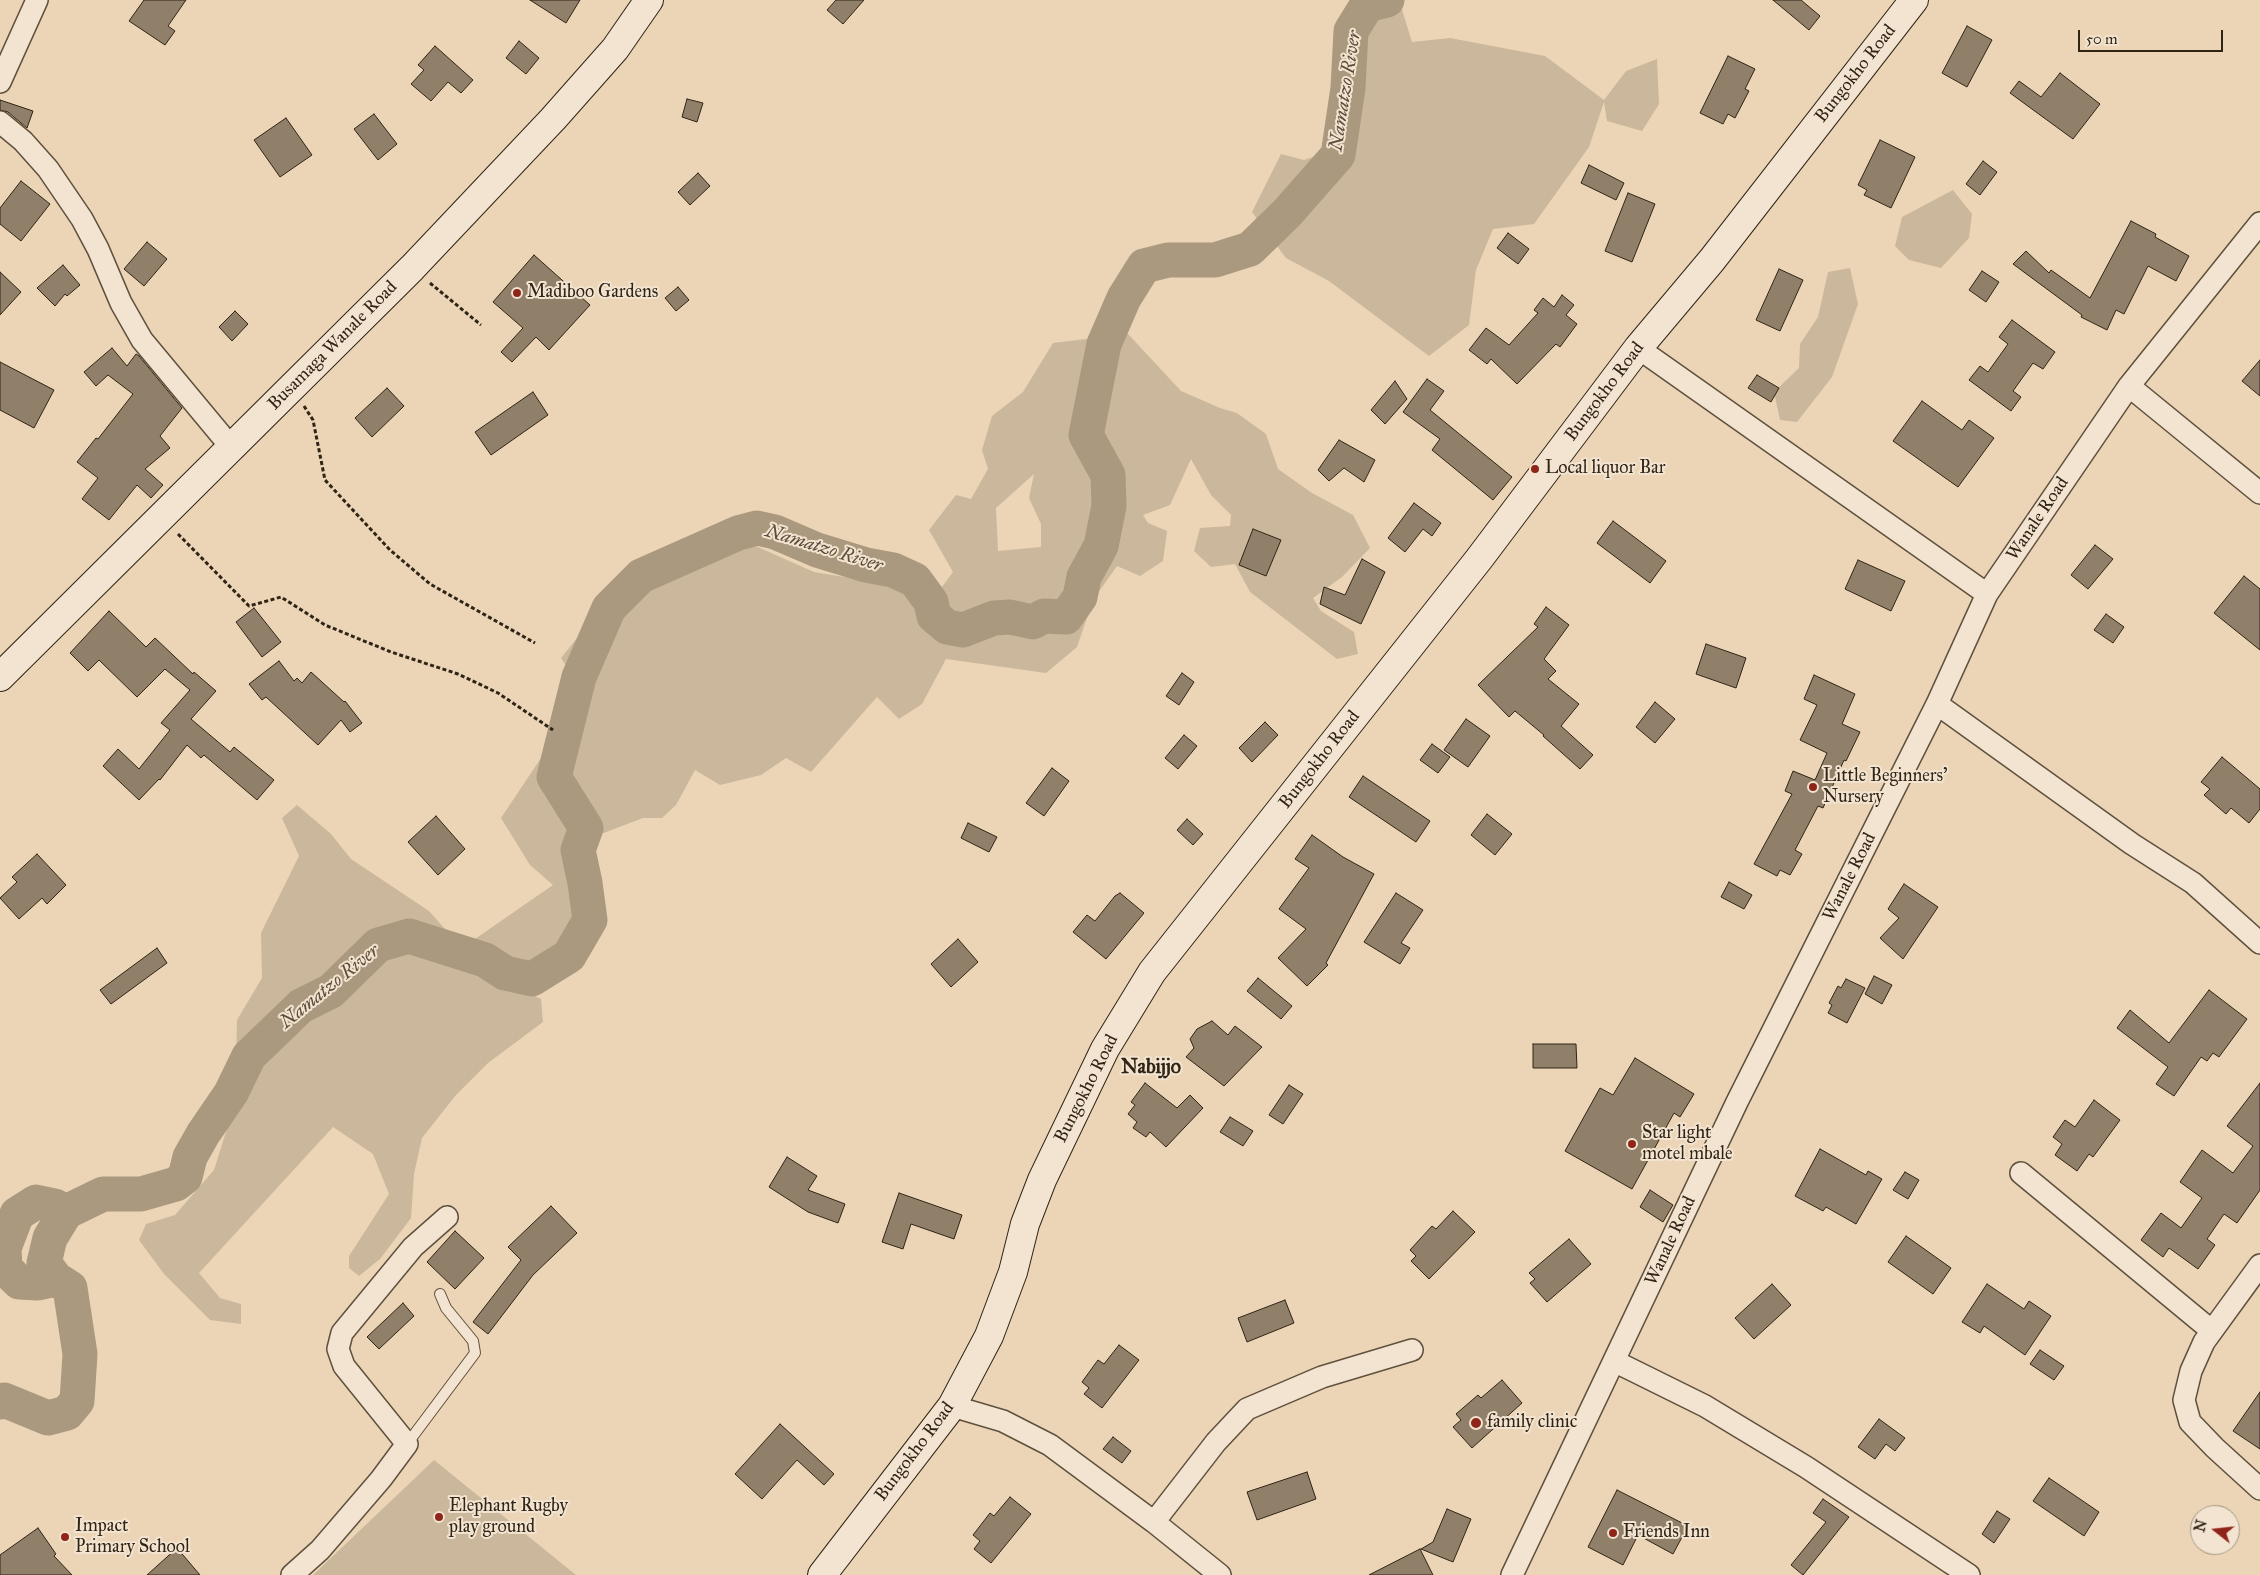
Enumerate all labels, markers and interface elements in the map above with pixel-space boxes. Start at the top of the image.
scale bar [2080,20,2225,52]
street label: Bungokho Road [1811,21,1901,127]
water label: Namatzo River [1325,29,1367,153]
text: 50 m [2086,30,2118,48]
street label: Busamaga Wanale Road [264,277,402,415]
place label: Madiboo Gardens [527,282,658,304]
marker: Madiboo Gardens [511,287,523,299]
street label: Bungokho Road [1561,338,1649,446]
place label: Local liquor Bar [1545,458,1665,480]
marker: Local liquor Bar [1529,463,1541,475]
street label: Wanale Road [2002,473,2074,565]
water label: Namatzo River [763,520,885,578]
street label: Bungokho Road [1275,707,1365,813]
place label: Little Beginners' Nursery [1823,766,1948,809]
marker: Little Beginners' Nursery [1807,781,1819,793]
street label: Wanale Road [1819,829,1881,925]
water label: Namatzo River [276,940,384,1034]
street label: Bungokho Road [1050,1031,1124,1147]
district label: Nabijjo [1121,1056,1181,1080]
place label: Star light motel mbale [1642,1123,1733,1166]
marker: Star light motel mbale [1626,1138,1638,1150]
street label: Wanale Road [1641,1193,1701,1289]
street label: Bungokho Road [871,1398,959,1506]
place label: family clinic [1487,1412,1577,1434]
marker: family clinic [1469,1416,1483,1430]
place label: Elephant Rugby play ground [449,1496,568,1538]
north arrow [2190,1505,2240,1555]
marker: Elephant Rugby play ground [433,1511,445,1523]
place label: Impact Primary School [75,1516,190,1558]
text: N [2191,1518,2211,1534]
place label: Friends Inn [1623,1522,1710,1544]
marker: Friends Inn [1607,1527,1619,1539]
marker: Impact Primary School [59,1531,71,1543]

